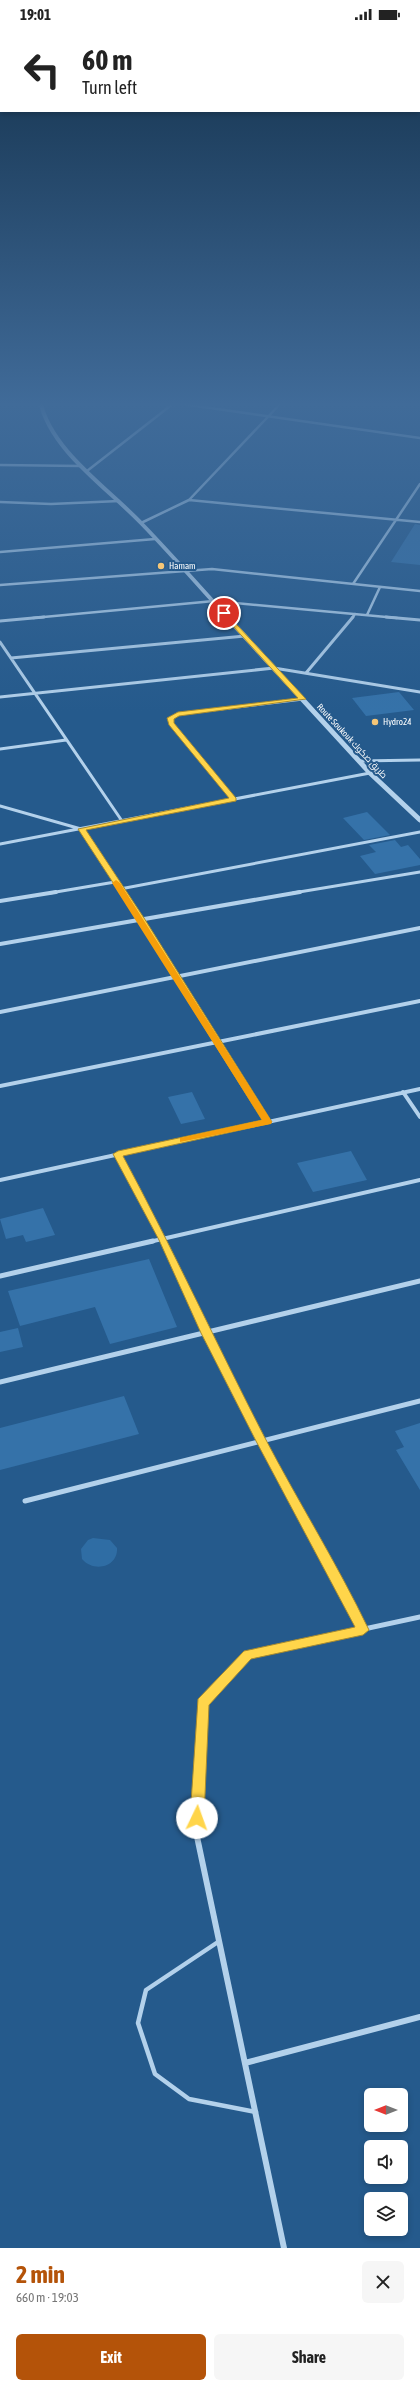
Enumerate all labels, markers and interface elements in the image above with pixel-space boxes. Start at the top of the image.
text: 19:01 [20,6,51,23]
icon: left [16,44,68,96]
text: 60 m [82,44,132,76]
text: Turn left [82,77,137,98]
marker: Hamam [156,561,166,571]
place label: Hamam [169,561,196,571]
pin [207,596,241,630]
icon: arrive [213,602,235,624]
street label: Route Soukouk طريق صكوك [314,702,389,781]
marker: Hydro24 [370,717,380,727]
place label: Hydro24 [383,717,411,727]
position arrow [176,1797,218,1839]
north arrow [364,2088,408,2132]
map controls [364,2088,408,2236]
button: sound [364,2140,408,2184]
button: layers [364,2192,408,2236]
text: 2 min [16,2261,65,2288]
button: close [362,2261,404,2303]
text: 660 m · 19:03 [16,2290,79,2305]
button: Exit [16,2334,206,2380]
button: Share [214,2334,404,2380]

